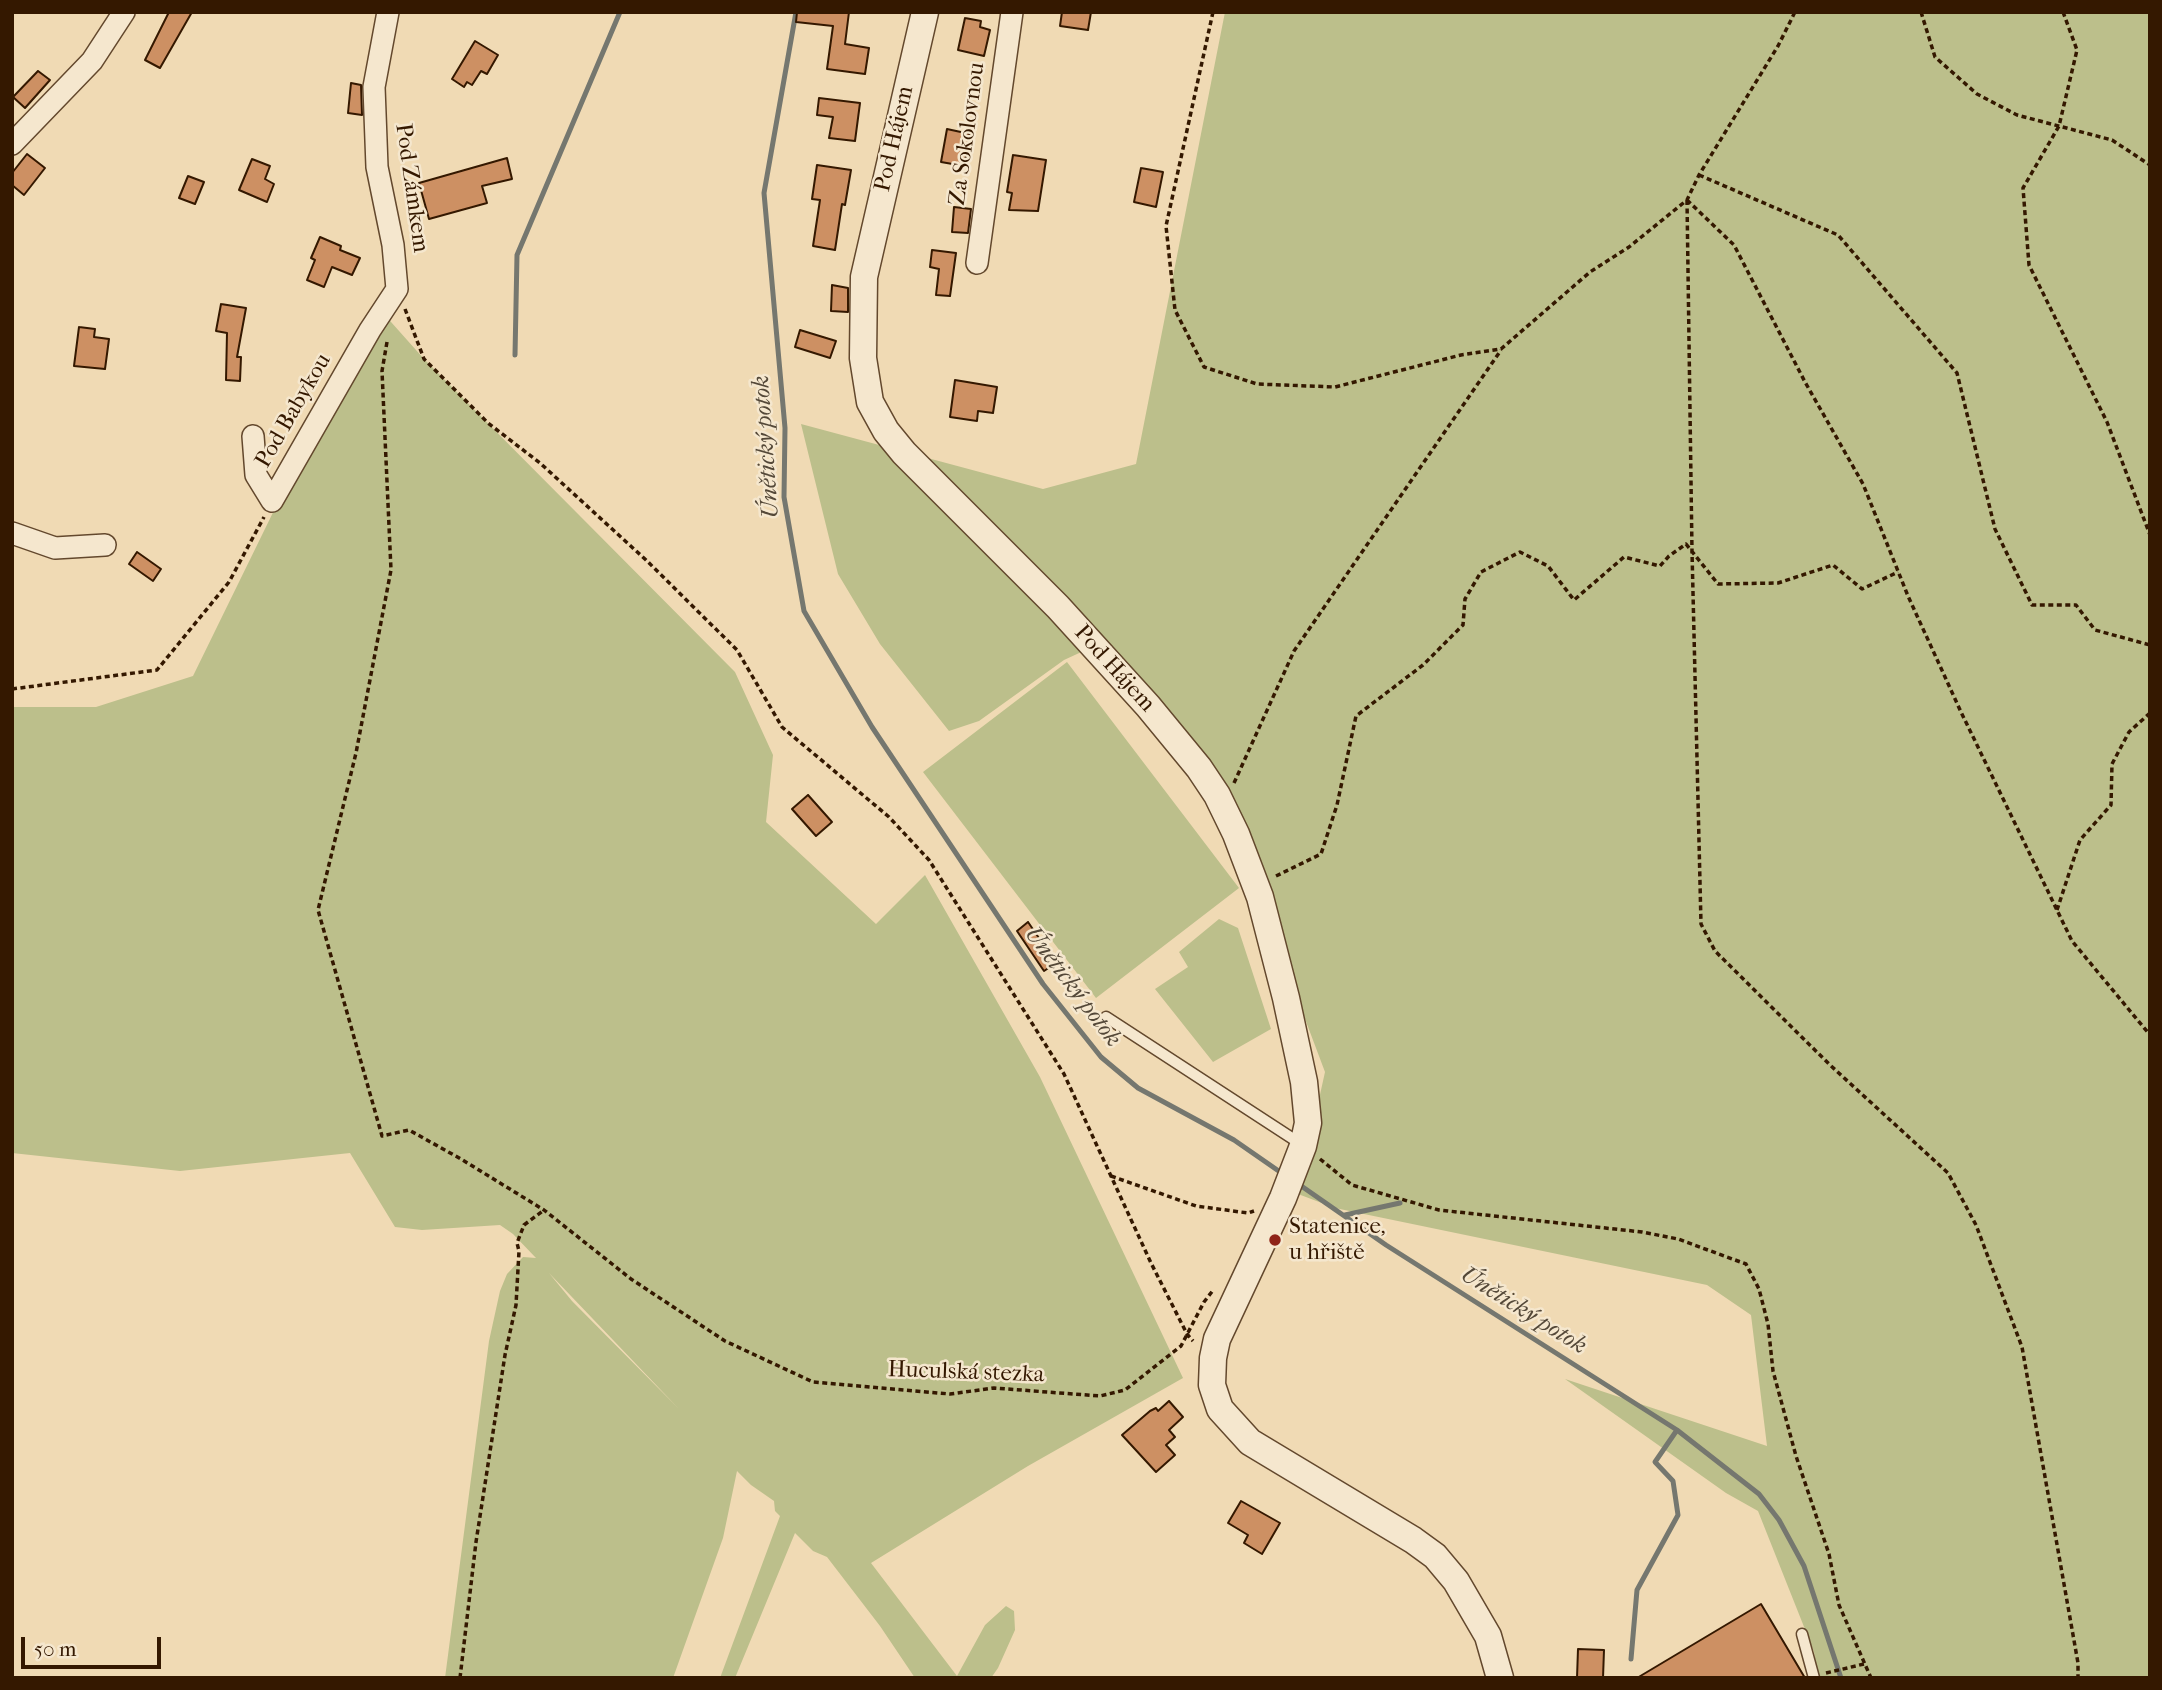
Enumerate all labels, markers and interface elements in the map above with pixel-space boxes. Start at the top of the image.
street label: Za Sokolovnou [944,61,992,207]
street label: Pod Hájem [869,83,921,195]
street label: Pod Zámkem [388,122,434,254]
street label: Pod Babykou [250,349,338,473]
water label: Únětický potok [748,374,786,520]
street label: Pod Hájem [1068,620,1160,718]
water label: Únětický potok [1017,921,1127,1053]
place label: Statenice, u hřiště [1289,1213,1386,1267]
marker: Statenice, u hřiště [1267,1232,1283,1248]
water label: Únětický potok [1454,1261,1592,1361]
street label: Huculská stezka [887,1356,1045,1390]
scale bar [24,1624,164,1668]
text: 50 m [34,1637,77,1661]

